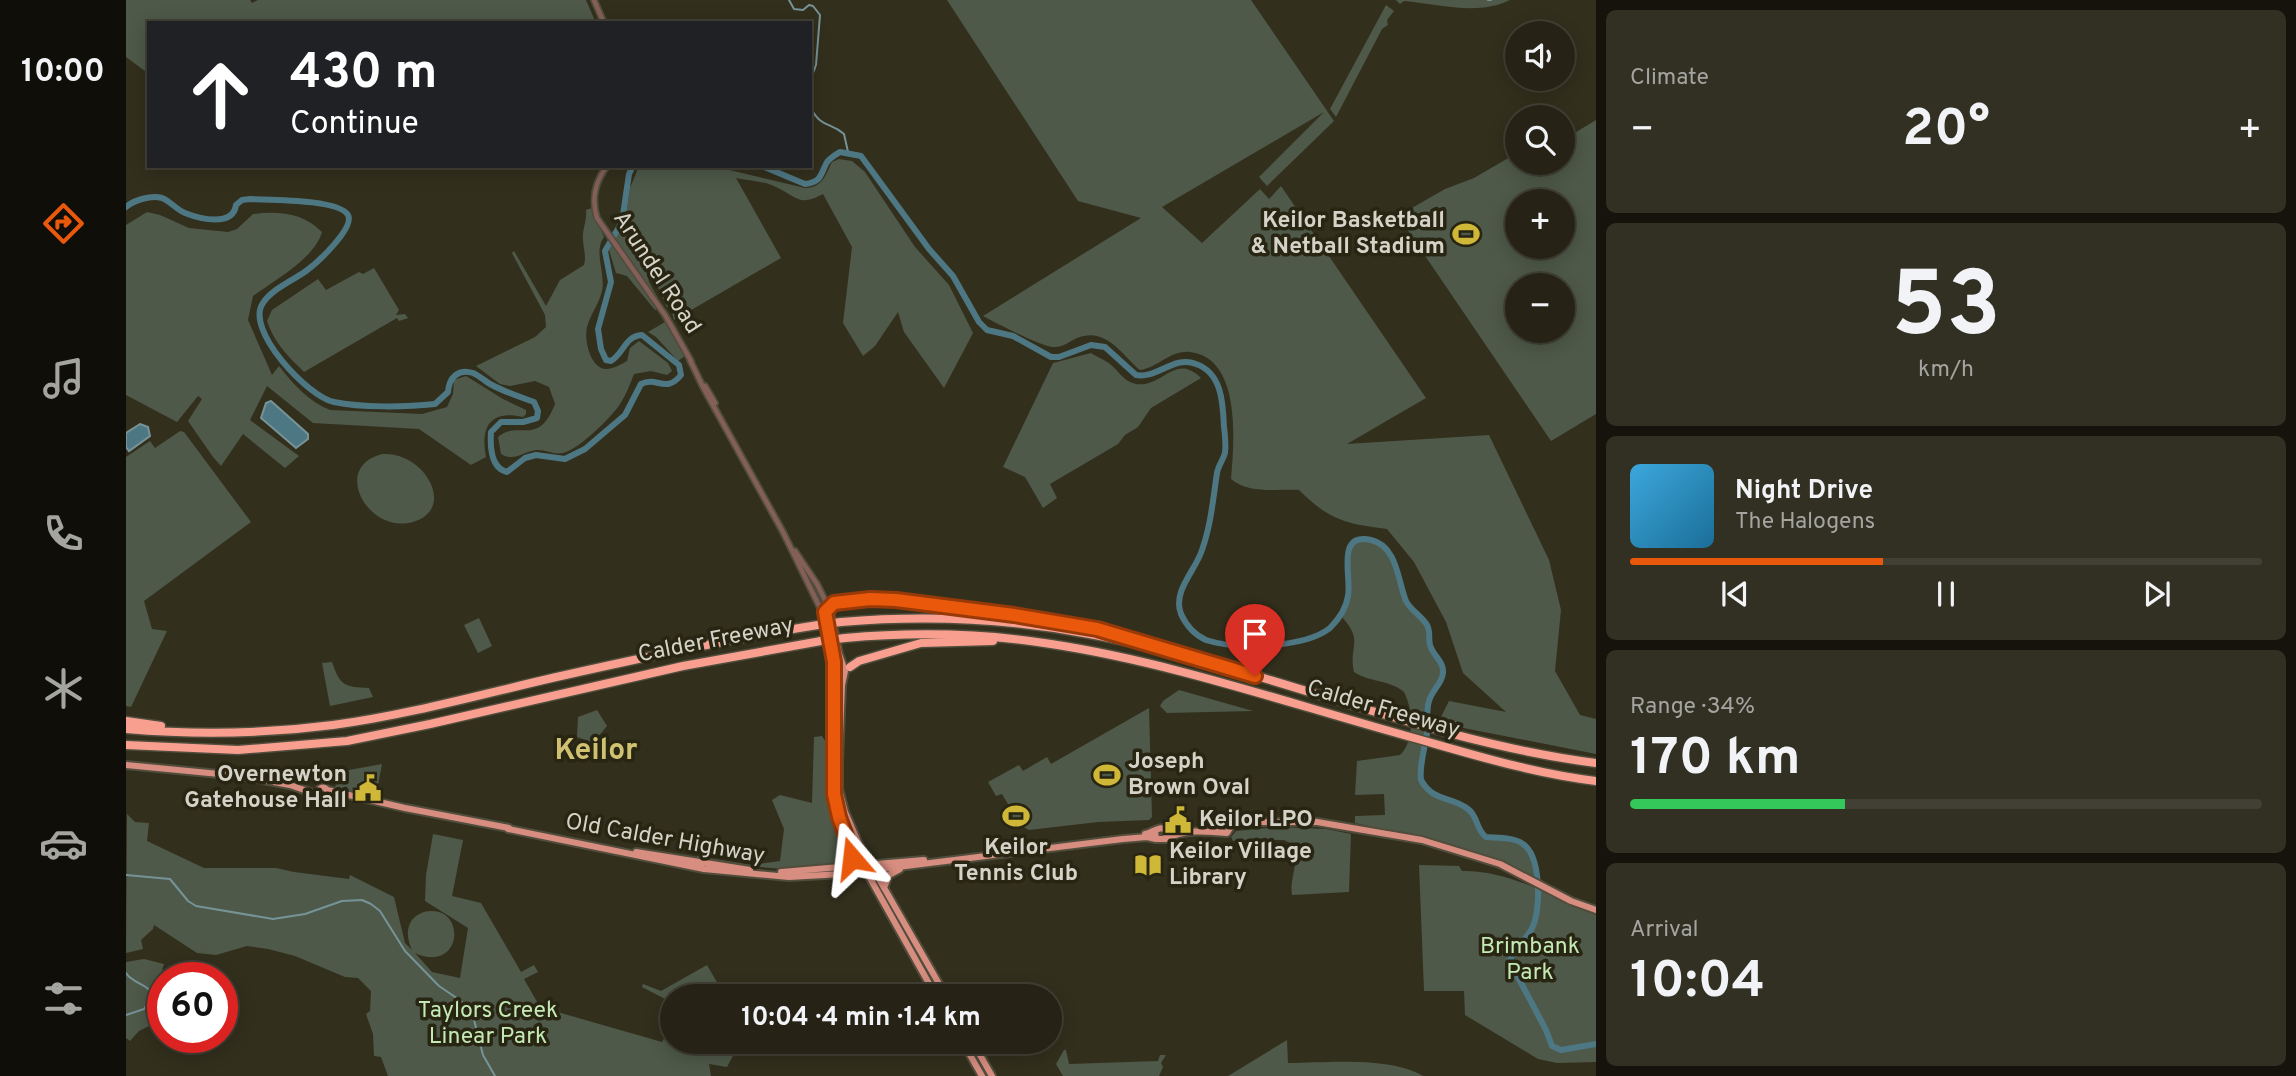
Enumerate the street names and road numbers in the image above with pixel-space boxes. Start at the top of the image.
street label: Arundel Road [606,206,706,340]
street label: Calder Freeway [636,612,796,670]
street label: Calder Freeway [1303,674,1463,746]
street label: Old Calder Highway [563,808,767,872]

